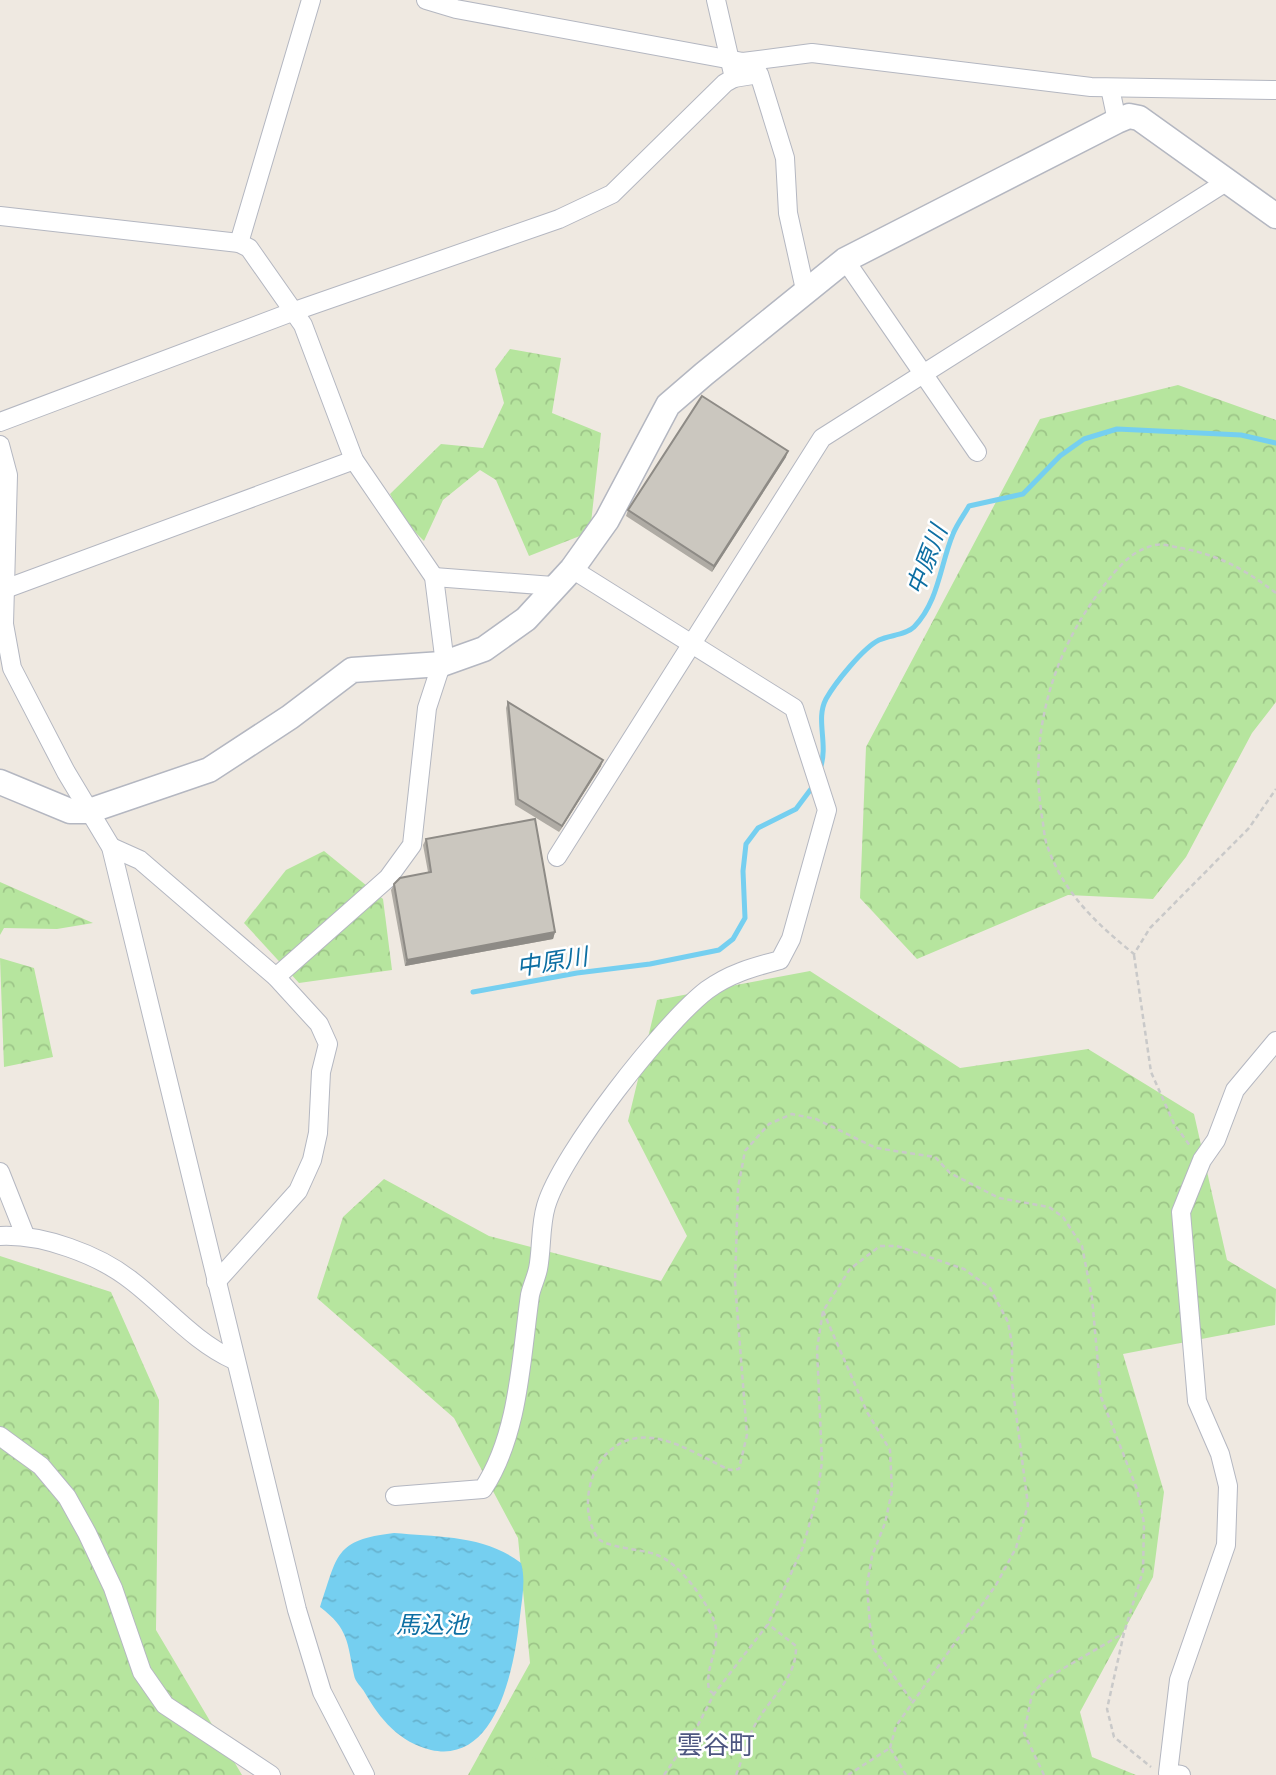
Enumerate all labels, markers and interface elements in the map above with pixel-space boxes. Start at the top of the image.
water label: 中原川 [901,519,954,599]
water label: 中原川 [514,942,593,981]
water label: 馬込池 [396,1611,470,1639]
district label: 雲谷町 [677,1730,755,1760]

